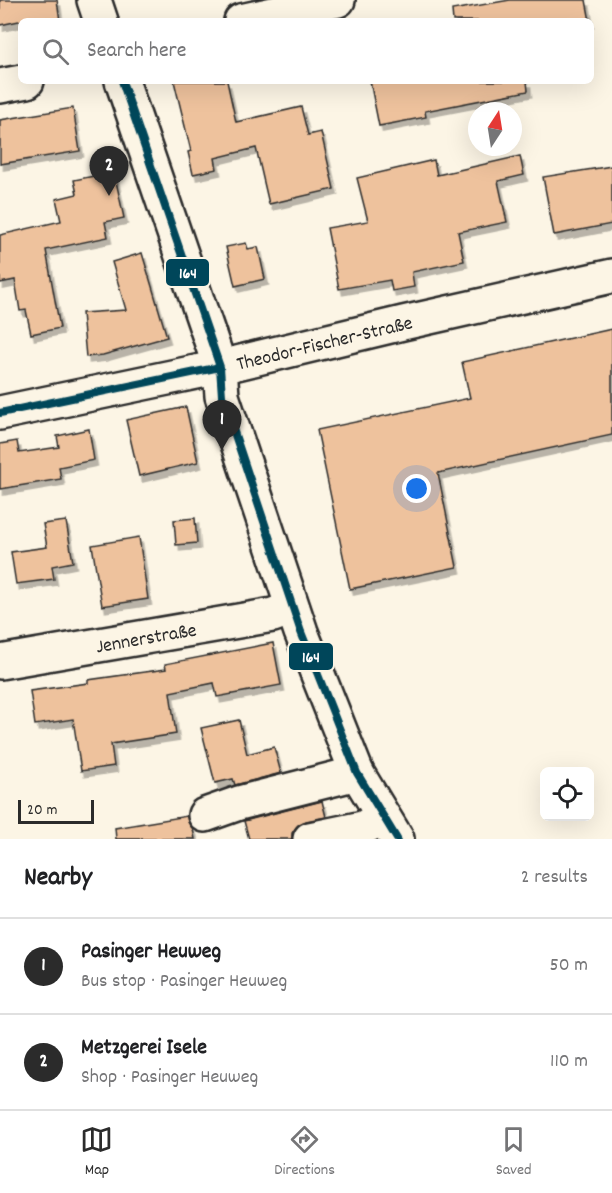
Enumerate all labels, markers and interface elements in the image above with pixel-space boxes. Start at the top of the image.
search box [18,18,594,84]
icon: search [39,35,72,68]
text: Search here [87,36,186,67]
north arrow [468,102,522,156]
pin: 2 [90,146,128,196]
line badge: 164 [165,258,210,287]
text: 164 [179,263,197,286]
street label: Theodor-Fischer-Straße [234,310,416,380]
pin: 1 [202,400,242,450]
your location [402,474,431,503]
street label: Jennerstraße [94,617,199,662]
line badge: 164 [288,642,334,671]
text: 164 [302,647,320,670]
map controls [540,767,594,821]
button: locate [540,767,594,821]
scale bar [18,797,94,824]
text: 20 m [27,799,57,822]
text: Nearby [24,860,92,897]
text: 2 results [521,864,588,892]
text: Pasinger Heuweg [81,937,221,968]
text: 1 [41,952,46,980]
text: 50 m [550,952,588,980]
text: Bus stop · Pasinger Heuweg [81,968,287,996]
text: Metzgerei Isele [81,1033,207,1064]
text: 2 [39,1048,48,1076]
text: 110 m [550,1048,588,1076]
text: Shop · Pasinger Heuweg [81,1064,258,1092]
tab: Map [80,1123,113,1182]
tab: Directions [274,1123,335,1182]
tab: Saved [496,1123,532,1182]

